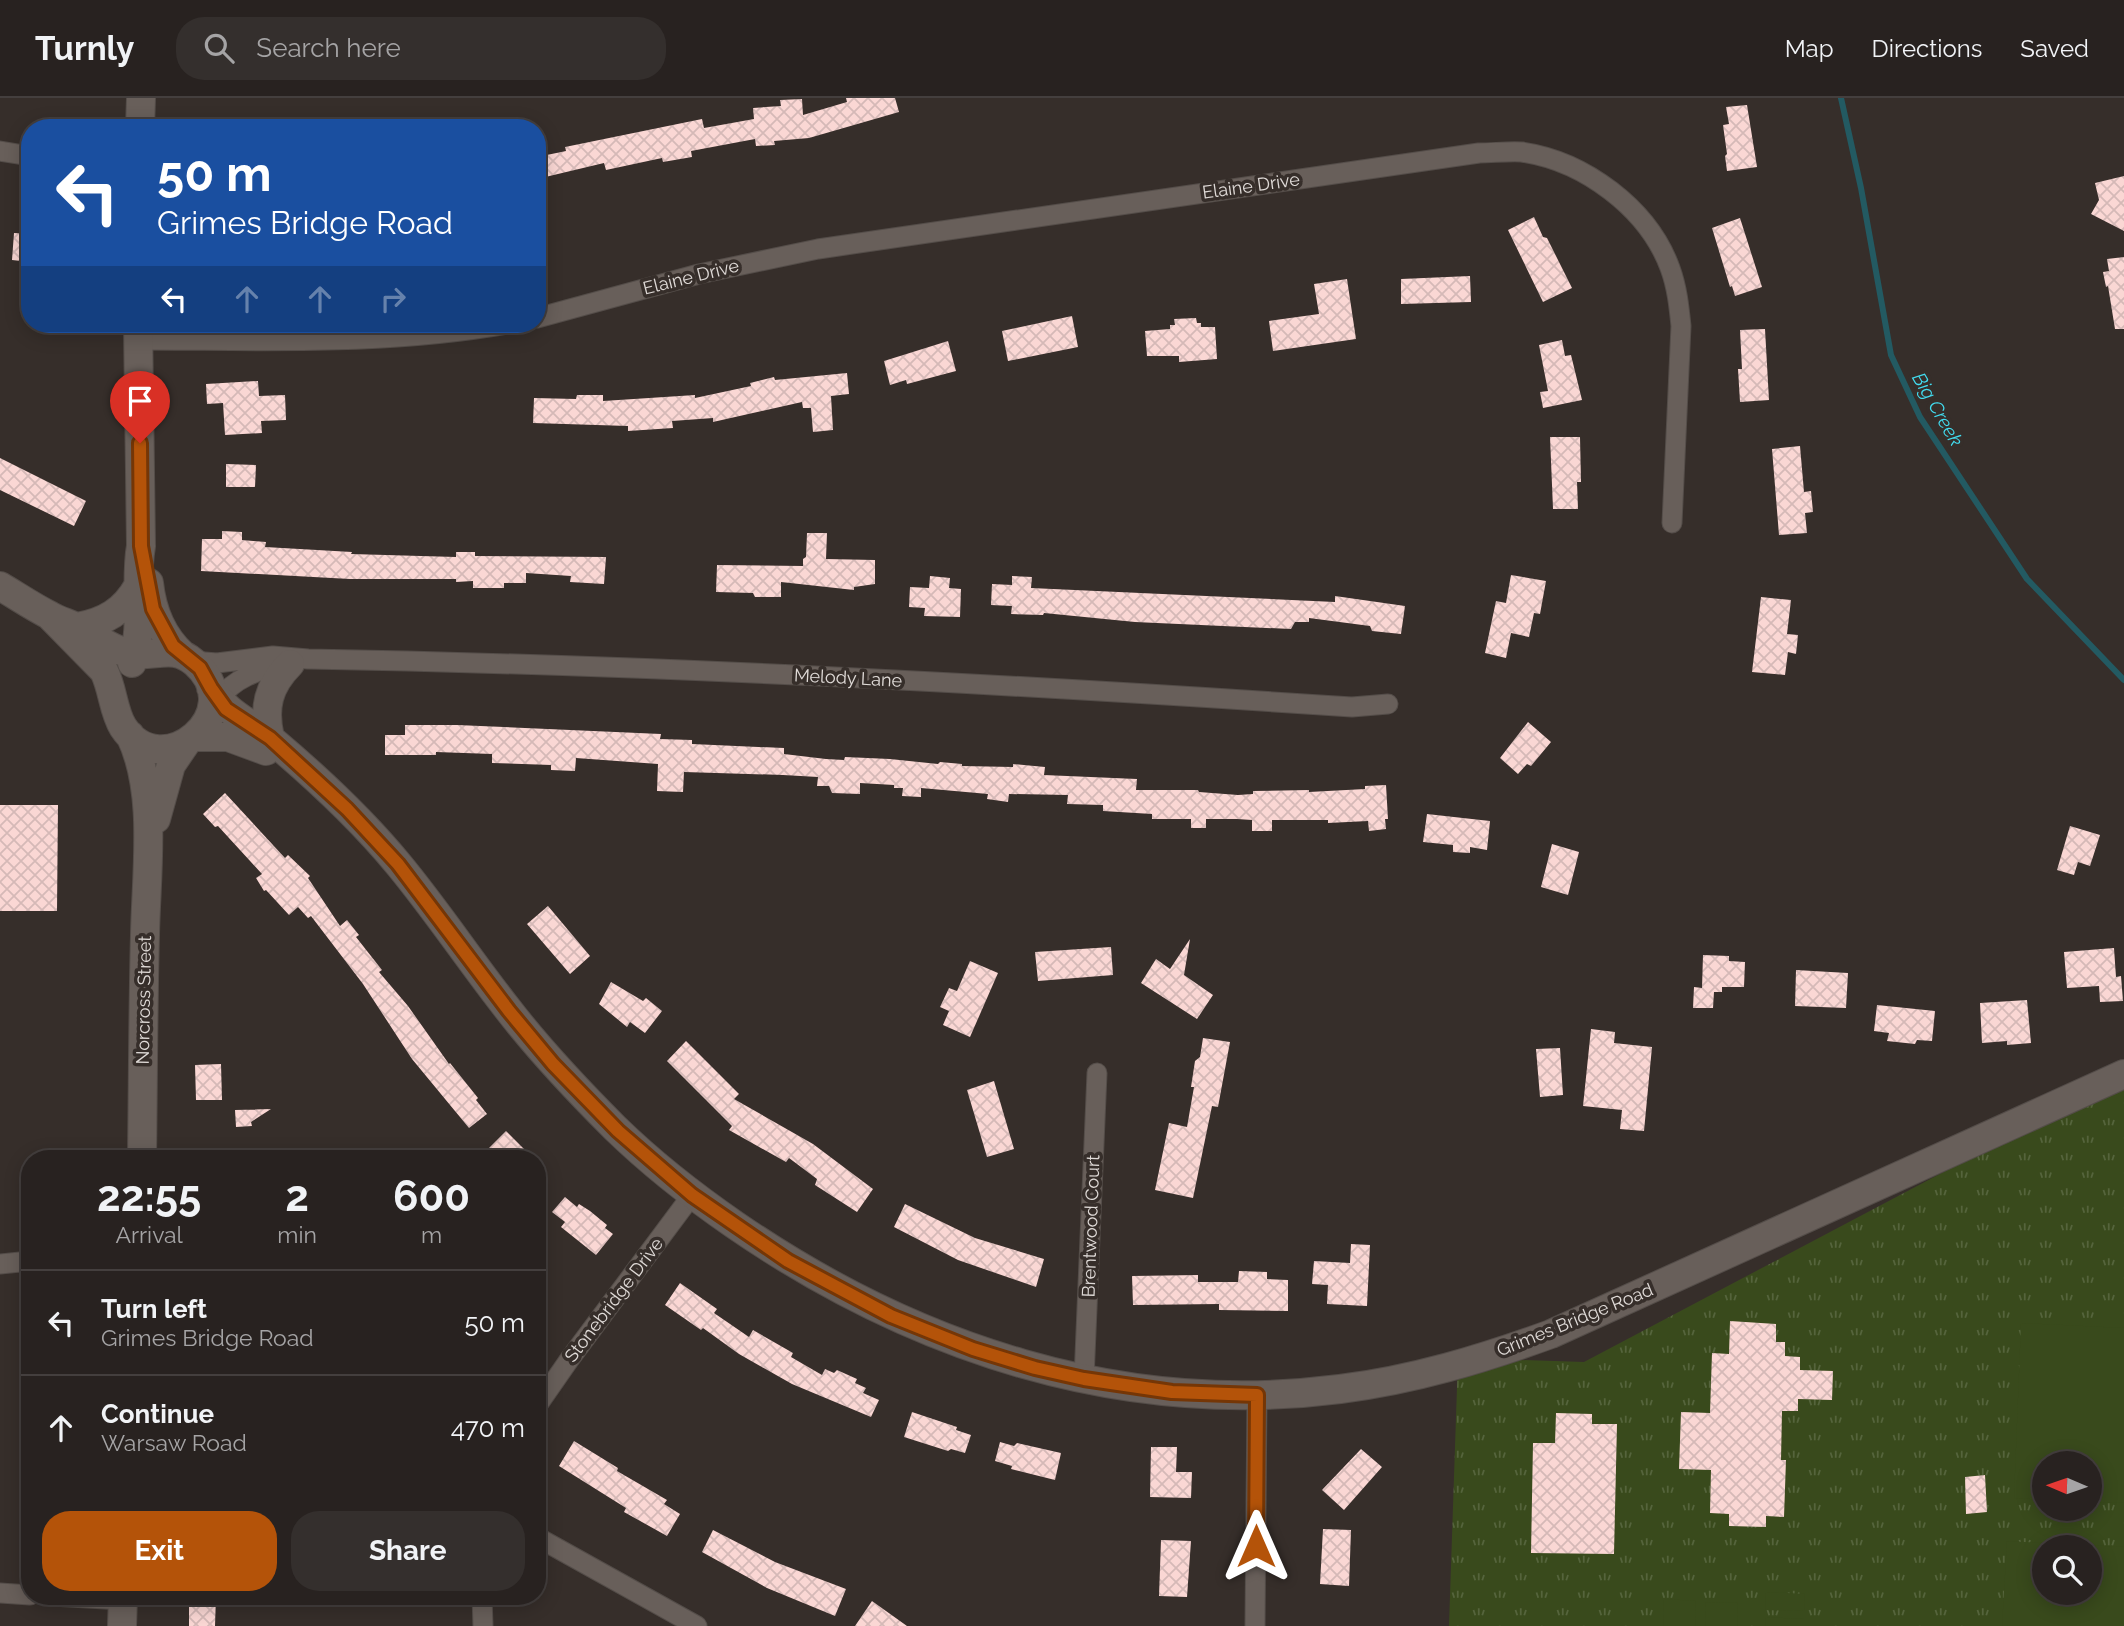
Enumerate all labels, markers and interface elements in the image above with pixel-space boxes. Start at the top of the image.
search box [176,17,666,80]
text: Turnly [35,29,134,68]
icon: search [200,29,238,67]
text: Search here [256,33,401,63]
text: Map [1785,34,1834,63]
text: Directions [1872,34,1982,63]
text: Saved [2020,34,2089,63]
text: 50 m [157,145,272,202]
icon: left [42,147,133,238]
street label: Elaine Drive [1201,168,1301,203]
text: Grimes Bridge Road [157,204,453,241]
street label: Elaine Drive [641,254,741,299]
icon: left [155,280,193,318]
icon: ahead [228,280,266,318]
icon: ahead [301,280,339,318]
icon: right [374,280,412,318]
water label: Big Creek [1908,368,1968,450]
pin [110,371,170,443]
icon: arrive [121,382,159,420]
street label: Melody Lane [793,664,903,691]
street label: Norcross Street [132,935,155,1065]
street label: Brentwood Court [1078,1154,1103,1298]
text: 22:55 [97,1172,201,1221]
text: 2 [285,1172,309,1221]
text: 600 [393,1172,470,1221]
text: Arrival [115,1221,183,1248]
text: min [277,1221,317,1248]
text: m [421,1221,442,1248]
street label: Stonebridge Drive [560,1233,667,1366]
street label: Grimes Bridge Road [1494,1279,1656,1360]
text: Turn left [101,1294,207,1324]
icon: left [42,1304,80,1342]
text: 50 m [464,1308,525,1338]
text: Grimes Bridge Road [101,1324,314,1351]
text: Continue [101,1399,214,1429]
icon: ahead [42,1409,80,1447]
text: 470 m [451,1413,525,1443]
text: Warsaw Road [101,1429,247,1456]
north arrow [2032,1451,2102,1521]
map controls [2032,1451,2102,1605]
position arrow [1219,1509,1293,1583]
button: Exit [42,1511,277,1591]
button: Share [291,1511,525,1591]
button: search [2032,1535,2102,1605]

